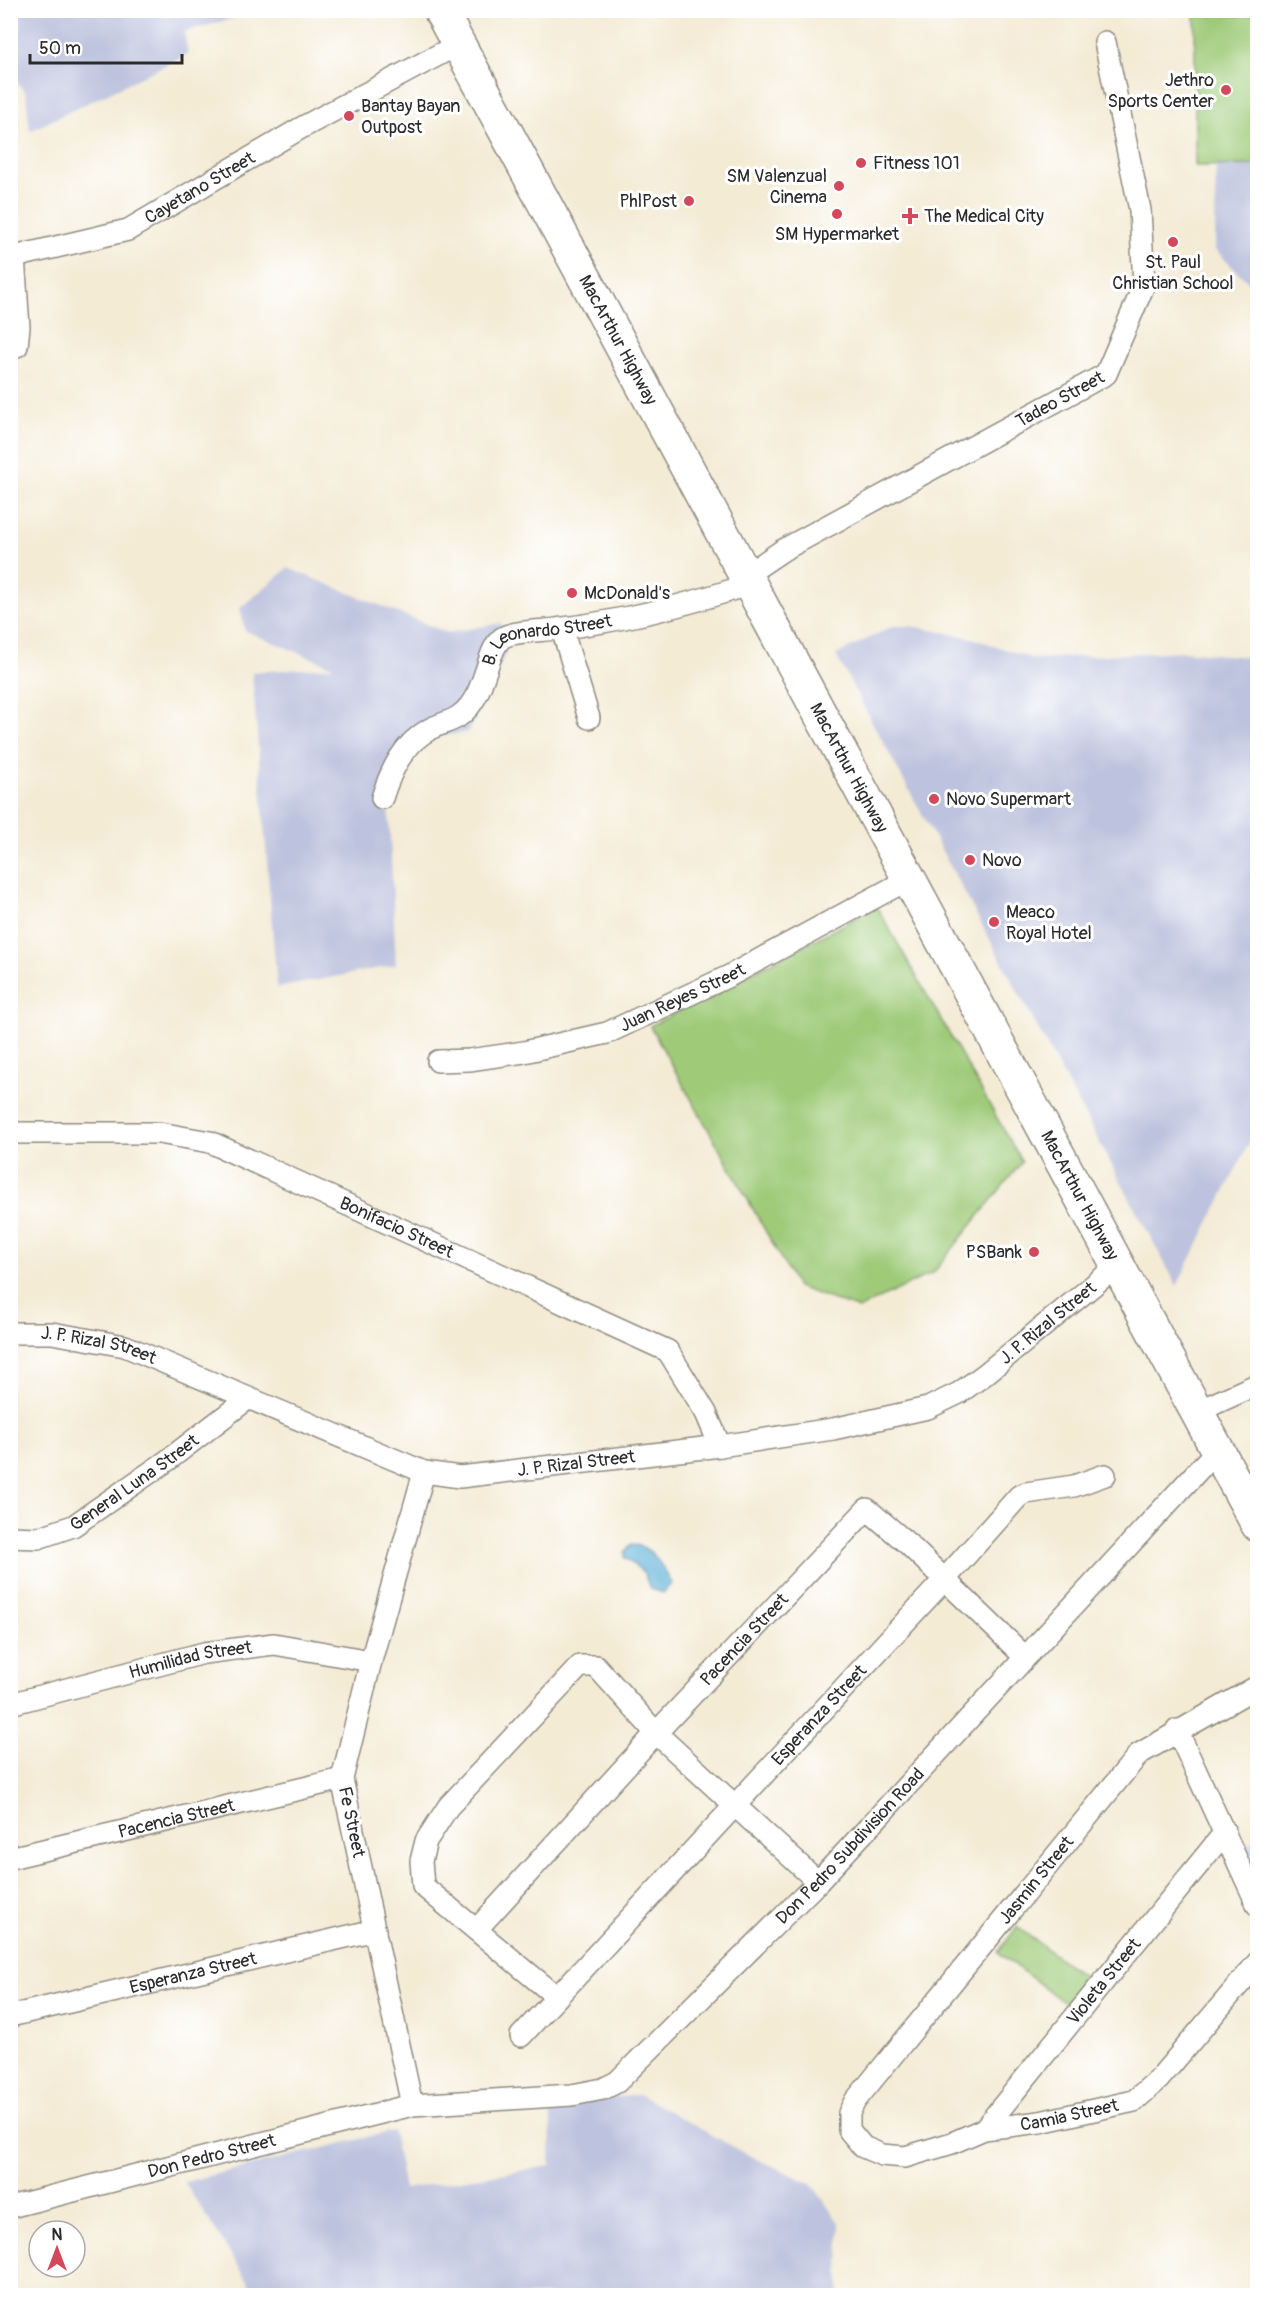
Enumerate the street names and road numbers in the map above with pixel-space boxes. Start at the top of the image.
street label: Cayetano Street [141,146,260,230]
street label: MacArthur Highway [573,271,662,409]
street label: Tadeo Street [1012,366,1109,433]
street label: B. Leonardo Street [477,609,615,669]
street label: MacArthur Highway [804,699,893,837]
street label: Juan Reyes Street [616,958,750,1037]
street label: MacArthur Highway [1035,1127,1124,1265]
street label: Bonifacio Street [336,1192,458,1264]
street label: J. P. Rizal Street [995,1276,1102,1370]
street label: J. P. Rizal Street [41,1322,160,1370]
street label: General Luna Street [65,1429,204,1537]
street label: J. P. Rizal Street [516,1445,637,1482]
street label: Pacencia Street [695,1588,794,1691]
street label: Humilidad Street [126,1636,254,1684]
street label: Esperanza Street [767,1659,872,1771]
street label: Don Pedro Subdivision Road [771,1763,930,1929]
street label: Fe Street [333,1785,370,1860]
street label: Pacencia Street [116,1794,238,1844]
street label: Jasmin Street [994,1831,1079,1929]
street label: Violeta Street [1062,1933,1147,2030]
street label: Esperanza Street [127,1947,260,1999]
street label: Camia Street [1019,2094,1121,2136]
street label: Don Pedro Street [145,2129,279,2184]

